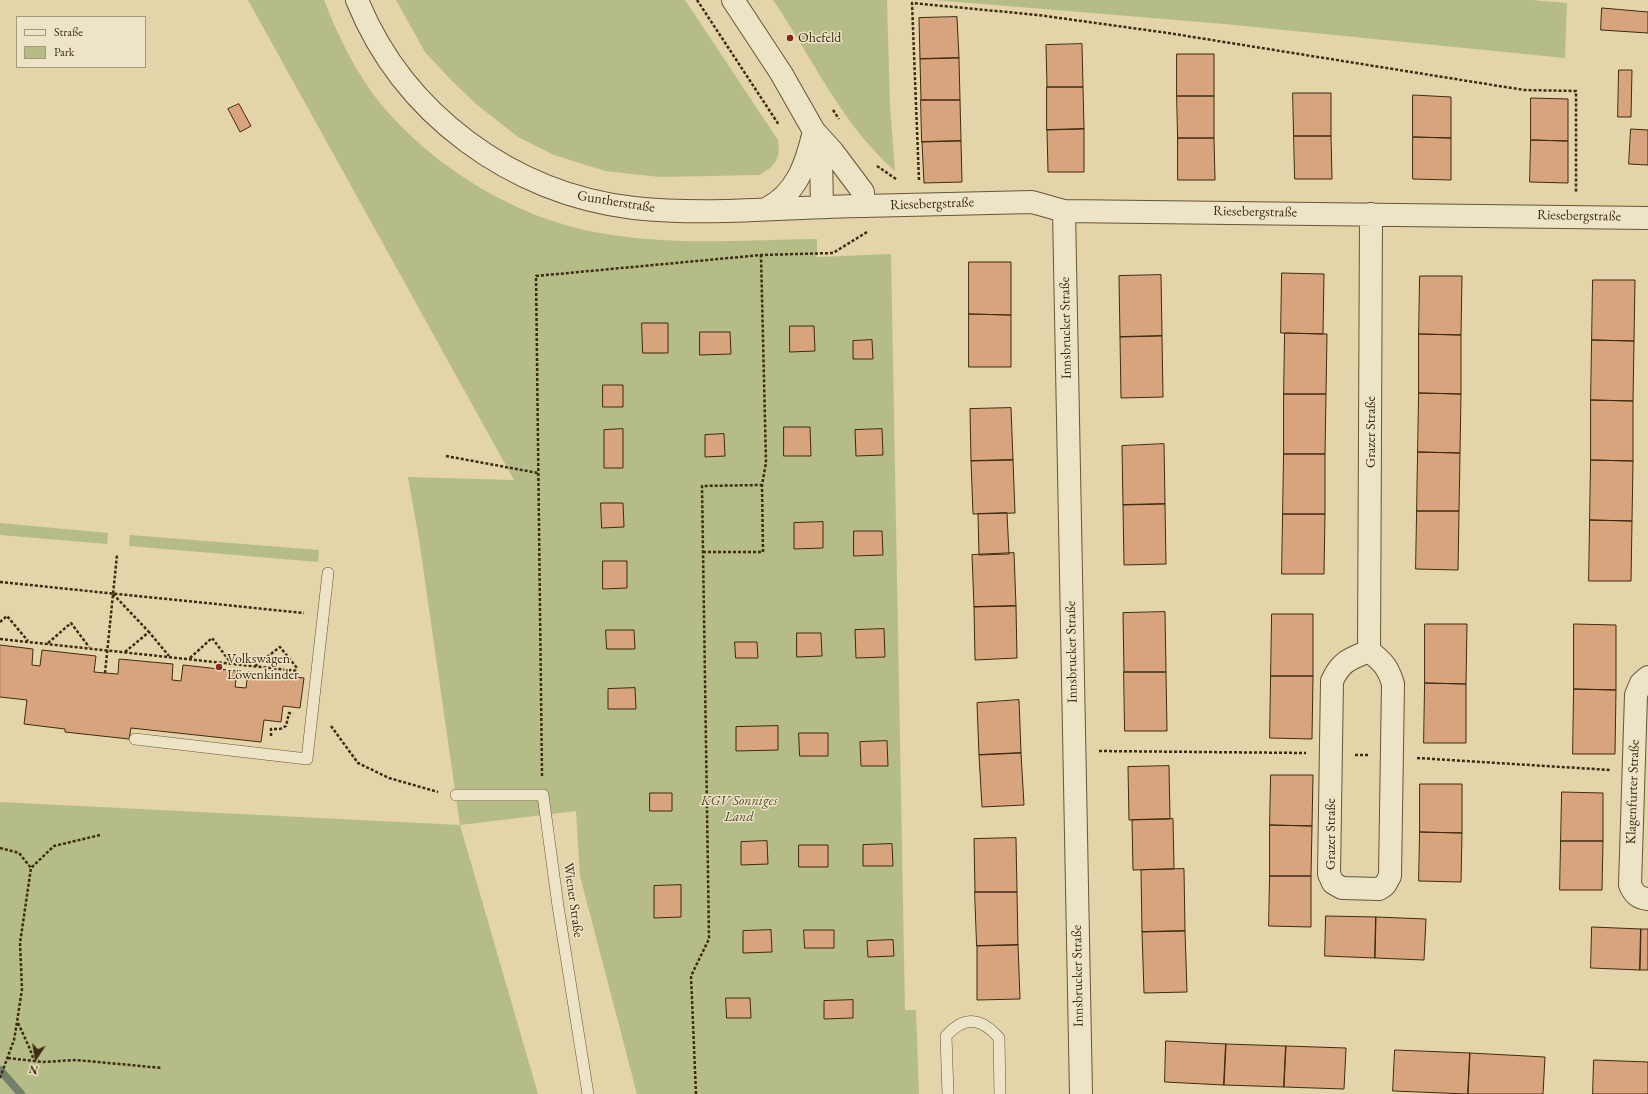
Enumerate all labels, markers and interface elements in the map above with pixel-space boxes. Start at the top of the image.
legend [16,16,146,68]
text: Straße [54,24,83,40]
place label: Ohefeld [798,30,841,46]
marker: Ohefeld [785,33,795,43]
text: Park [54,44,74,60]
street label: Guntherstraße [576,188,656,216]
street label: Riesebergstraße [890,194,974,214]
street label: Riesebergstraße [1213,203,1297,221]
street label: Riesebergstraße [1537,207,1621,225]
street label: Innsbrucker Straße [1057,277,1075,379]
street label: Grazer Straße [1363,396,1379,468]
street label: Innsbrucker Straße [1063,601,1081,703]
place label: Volkswagen Löwenkinder [227,651,299,684]
marker: Volkswagen Löwenkinder [214,662,224,672]
street label: Klagenfurter Straße [1623,739,1643,845]
park label: KGV Sonniges Land [701,793,777,826]
street label: Grazer Straße [1323,798,1339,870]
street label: Wiener Straße [559,861,587,939]
street label: Innsbrucker Straße [1069,925,1087,1027]
north arrow [16,1038,56,1078]
text: N [28,1062,39,1078]

